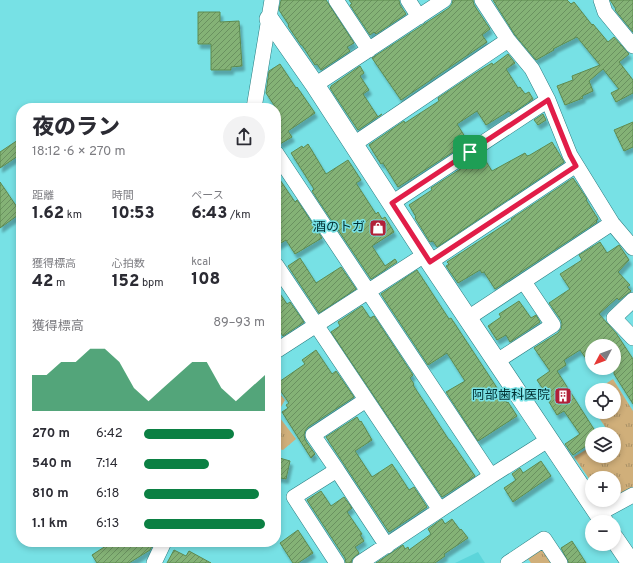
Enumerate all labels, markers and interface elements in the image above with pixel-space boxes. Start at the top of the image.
text: 夜のラン [32,115,120,142]
button: share [223,116,265,158]
pin [453,135,487,169]
icon: arrive [459,141,481,163]
text: 18:12 · 6 × 270 m [32,144,126,160]
text: 距離 [32,189,54,203]
text: 時間 [112,189,134,203]
text: ペース [191,189,224,203]
text: 1.62 [32,203,64,225]
text: 10:53 [112,203,155,225]
text: 6:43 [191,203,227,225]
text: km [64,208,82,222]
text: /km [227,208,250,222]
shop icon: 酒のトガ [368,218,388,238]
place label: 酒のトガ [313,220,365,236]
text: kcal [191,255,211,269]
text: 獲得標高 [32,257,76,271]
text: 心拍数 [112,257,145,271]
text: 108 [191,269,220,291]
text: 42 [32,271,53,293]
text: 152 [112,271,139,293]
text: m [53,276,65,290]
text: bpm [139,276,164,290]
text: 89–93 m [213,315,265,331]
text: 獲得標高 [32,319,84,335]
north arrow [585,339,621,375]
map controls [585,339,621,551]
button: locate [585,383,621,419]
building icon: 阿部歯科医院 [553,386,573,406]
place label: 阿部歯科医院 [472,388,550,404]
text: 270 m [32,426,70,442]
text: 6:42 [96,426,123,442]
button: layers [585,427,621,463]
text: 540 m [32,456,72,472]
text: 7:14 [96,456,118,472]
button: + [585,471,621,507]
text: 810 m [32,486,69,502]
text: 6:18 [96,486,119,502]
button: − [585,515,621,551]
text: 1.1 km [32,516,68,532]
text: 6:13 [96,516,119,532]

